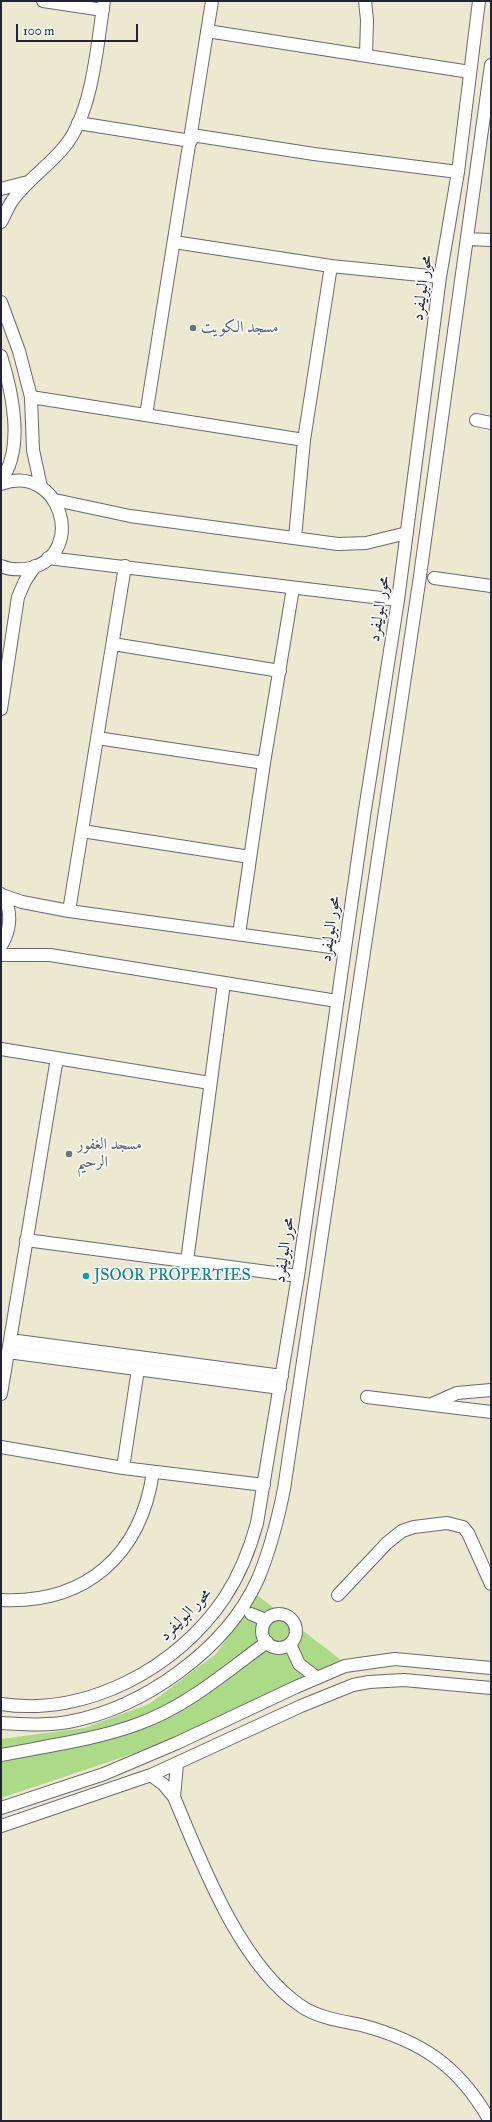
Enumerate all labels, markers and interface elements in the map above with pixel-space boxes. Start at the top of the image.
scale bar [18,16,140,42]
text: 100 m [23,24,54,38]
street label: محور البوليفرد [409,254,437,322]
place label: مسجد الكويت [201,318,278,338]
marker: مسجد الكويت [188,323,198,333]
street label: محور البوليفرد [365,575,395,643]
street label: محور البوليفرد [317,895,345,963]
place label: مسجد الغفور الرحيم [77,1135,142,1173]
marker: مسجد الغفور الرحيم [64,1149,74,1159]
street label: محور البوليفرد [271,1216,299,1284]
place label: JSOOR PROPERTIES [94,1266,251,1286]
marker: JSOOR PROPERTIES [81,1271,91,1281]
street label: محور البوليفرد [156,1585,216,1645]

